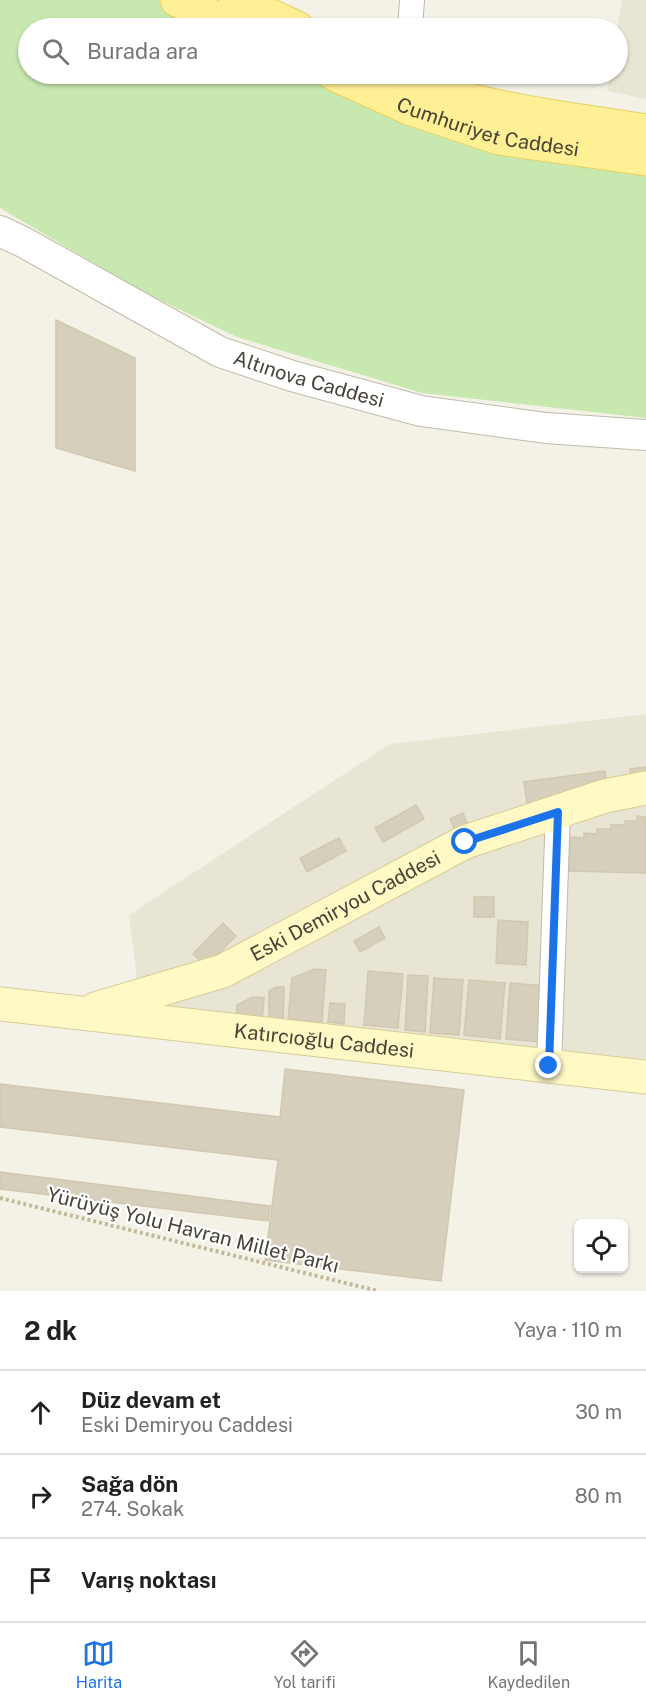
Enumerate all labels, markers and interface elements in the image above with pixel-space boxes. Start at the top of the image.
search box [18,18,628,84]
icon: search [39,35,72,68]
text: Burada ara [87,38,198,64]
street label: Cumhuriyet Caddesi [393,92,580,161]
street label: Altınova Caddesi [231,345,387,412]
route start [451,828,477,854]
street label: Eski Demiryou Caddesi [246,845,444,966]
street label: Katırcıoğlu Caddesi [233,1019,415,1063]
route end [535,1052,561,1078]
street label: Yürüyüş Yolu Havran Millet Parkı [45,1182,341,1278]
map controls [574,1219,628,1273]
button: locate [574,1219,628,1273]
text: 2 dk [24,1315,77,1346]
text: Yaya · 110 m [514,1318,622,1342]
text: Düz devam et [81,1387,221,1413]
icon: ahead [24,1396,57,1429]
text: 30 m [575,1400,622,1424]
text: Eski Demiryou Caddesi [81,1413,293,1437]
text: Sağa dön [81,1471,178,1497]
icon: right [24,1480,57,1513]
text: 80 m [575,1484,622,1508]
text: 274. Sokak [81,1497,184,1521]
icon: arrive [24,1564,57,1597]
text: Varış noktası [81,1567,216,1593]
tab: Harita [76,1637,122,1692]
tab: Yol tarifi [274,1637,336,1692]
tab: Kaydedilen [487,1637,570,1692]

